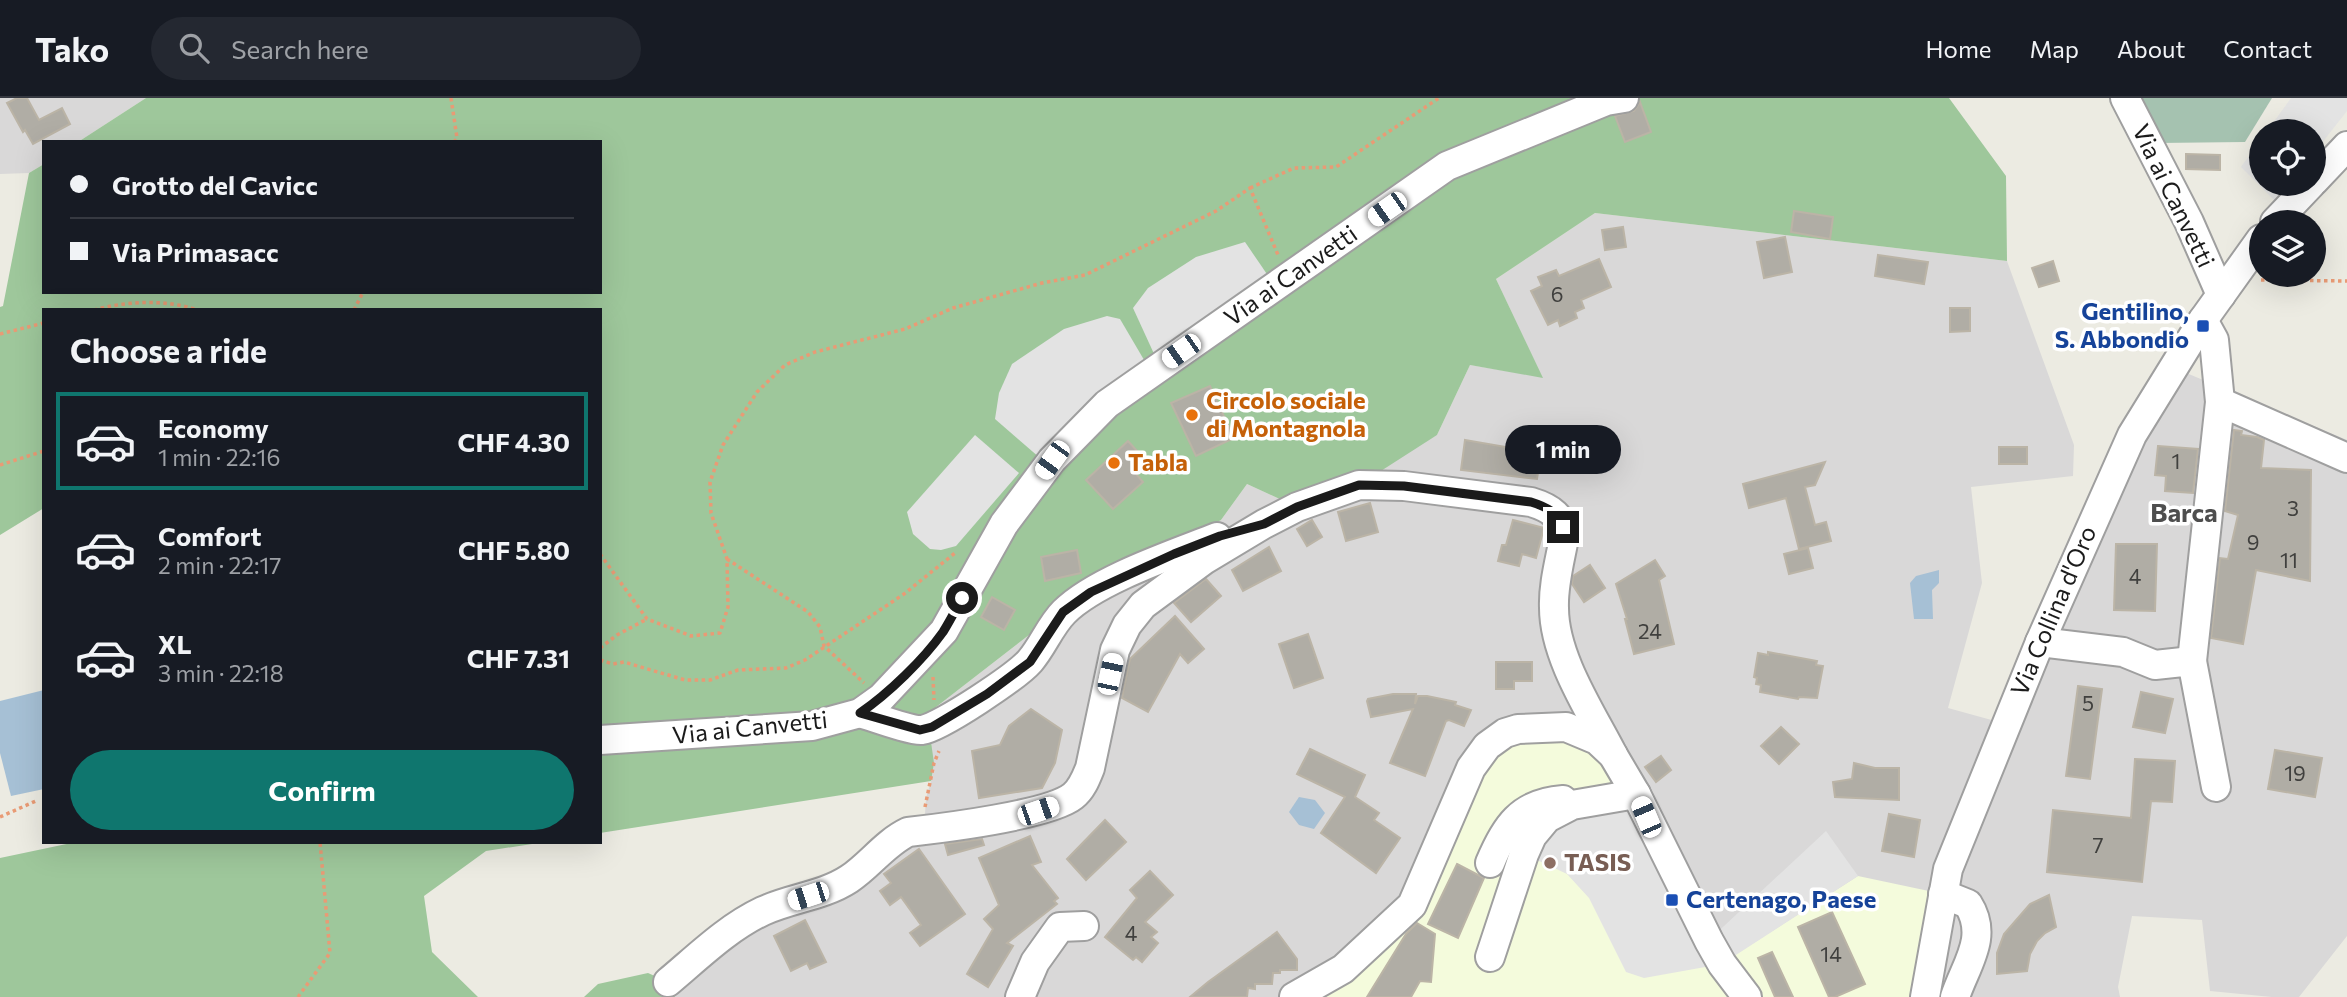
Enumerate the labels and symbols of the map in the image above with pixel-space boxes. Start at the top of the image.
street label: Via ai Canvetti [2127,119,2222,272]
car [1364,188,1411,230]
street label: Via ai Canvetti [1218,218,1362,331]
house number: 6 [1551,281,1563,306]
place label: Gentilino, S. Abbondio [2055,296,2189,353]
marker: Gentilino, S. Abbondio [2195,318,2211,334]
car [1158,330,1205,372]
place label: Circolo sociale di Montagnola [1206,385,1366,442]
marker: Circolo sociale di Montagnola [1184,407,1200,423]
callout: 1 min [1505,426,1621,474]
car [1032,437,1073,483]
place label: Tabla [1128,447,1188,476]
house number: 1 [2172,448,2180,473]
marker: Tabla [1106,455,1122,471]
house number: 3 [2287,495,2299,520]
district label: Barca [2150,496,2218,527]
route end [1547,511,1579,543]
street label: Via Collina d'Oro [2004,521,2101,700]
house number: 9 [2247,529,2259,554]
house number: 11 [2280,547,2298,572]
house number: 4 [2129,563,2142,588]
route start [946,582,978,614]
house number: 24 [1638,618,1662,643]
car [1096,651,1125,697]
house number: 5 [2082,690,2094,715]
street label: Via ai Canvetti [671,704,829,749]
house number: 19 [2284,760,2306,785]
car [1015,794,1062,828]
car [1629,794,1664,840]
house number: 7 [2092,832,2104,857]
place label: TASIS [1564,847,1631,876]
marker: TASIS [1542,855,1558,871]
car [785,880,832,912]
place label: Certenago, Paese [1686,884,1876,913]
marker: Certenago, Paese [1664,892,1680,908]
house number: 4 [1125,920,1138,945]
house number: 14 [1820,941,1842,966]

